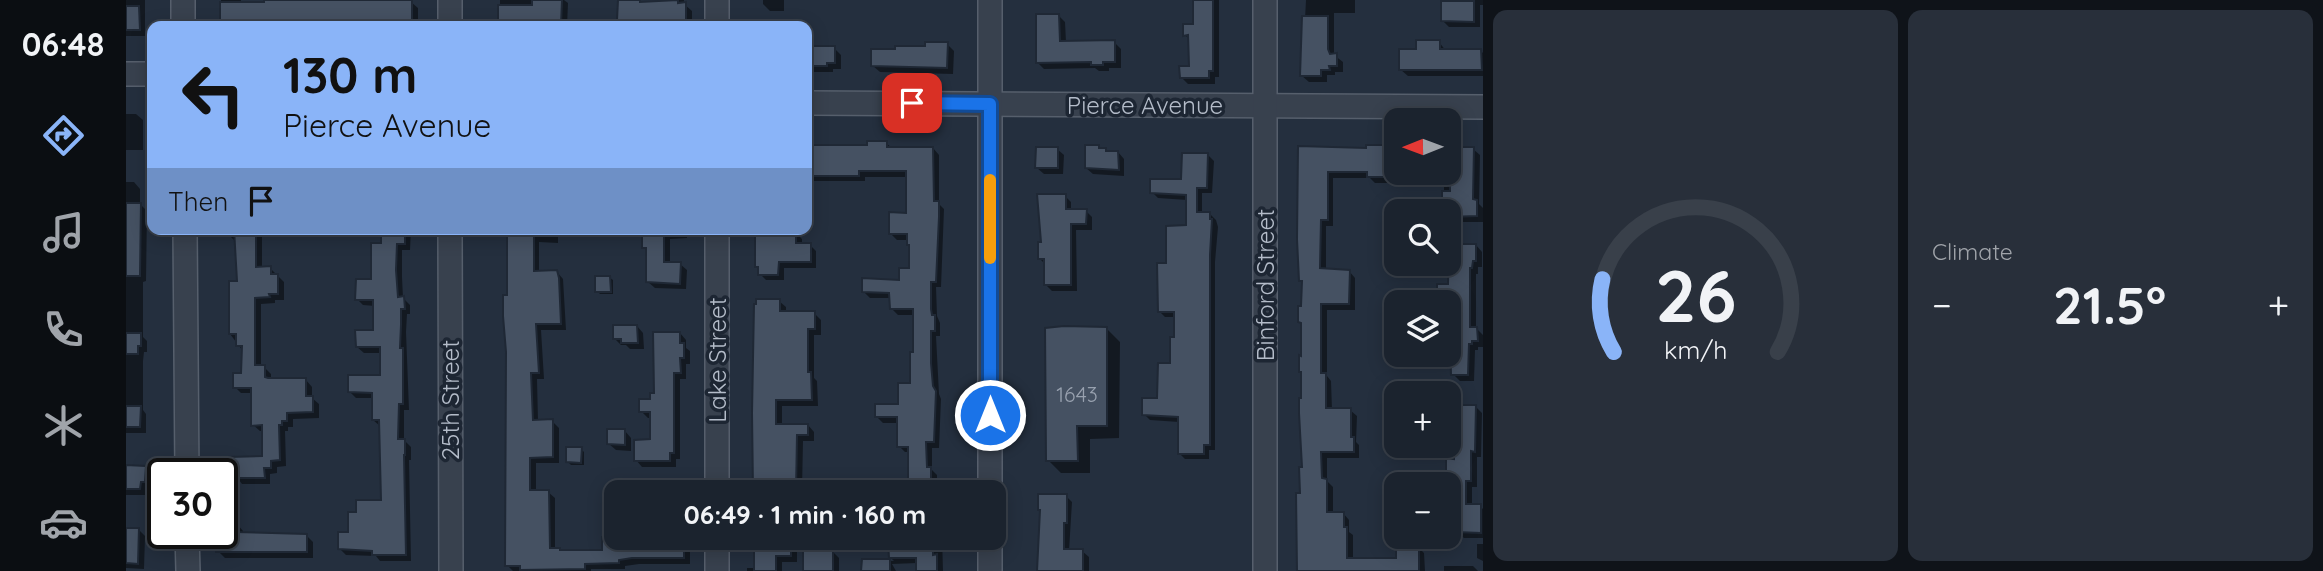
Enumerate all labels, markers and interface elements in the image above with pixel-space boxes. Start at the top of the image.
text: 06:48 [22,24,104,64]
text: 130 m [283,44,417,105]
icon: left [168,49,259,140]
pin [882,73,942,133]
icon: arrive [893,84,931,122]
street label: Pierce Avenue [1067,90,1223,120]
text: Pierce Avenue [283,105,491,145]
north arrow [1384,108,1461,186]
map controls [1384,108,1461,549]
icon: directions [39,111,88,160]
icon: arrive [242,182,280,220]
text: Then [168,185,228,218]
button: search [1384,199,1461,276]
icon: music [39,208,88,257]
street label: Binford Street [1250,209,1280,361]
text: Climate [1932,237,2013,266]
text: 26 [1655,249,1736,340]
text: 21.5° [2053,272,2166,337]
text: − [1932,281,1952,329]
text: + [2268,281,2289,329]
button: layers [1384,290,1461,367]
street label: Lake Street [702,297,732,423]
icon: phone [39,305,88,354]
text: km/h [1664,333,1727,364]
street label: 25th Street [435,340,465,460]
position arrow [953,378,1027,452]
house number: 1643 [1056,381,1098,407]
button: + [1384,381,1461,458]
icon: climate [39,401,88,450]
speed limit sign: 30 [147,458,238,549]
button: − [1384,472,1461,549]
icon: car [39,498,88,547]
text: 06:49 · 1 min · 160 m [684,498,926,531]

